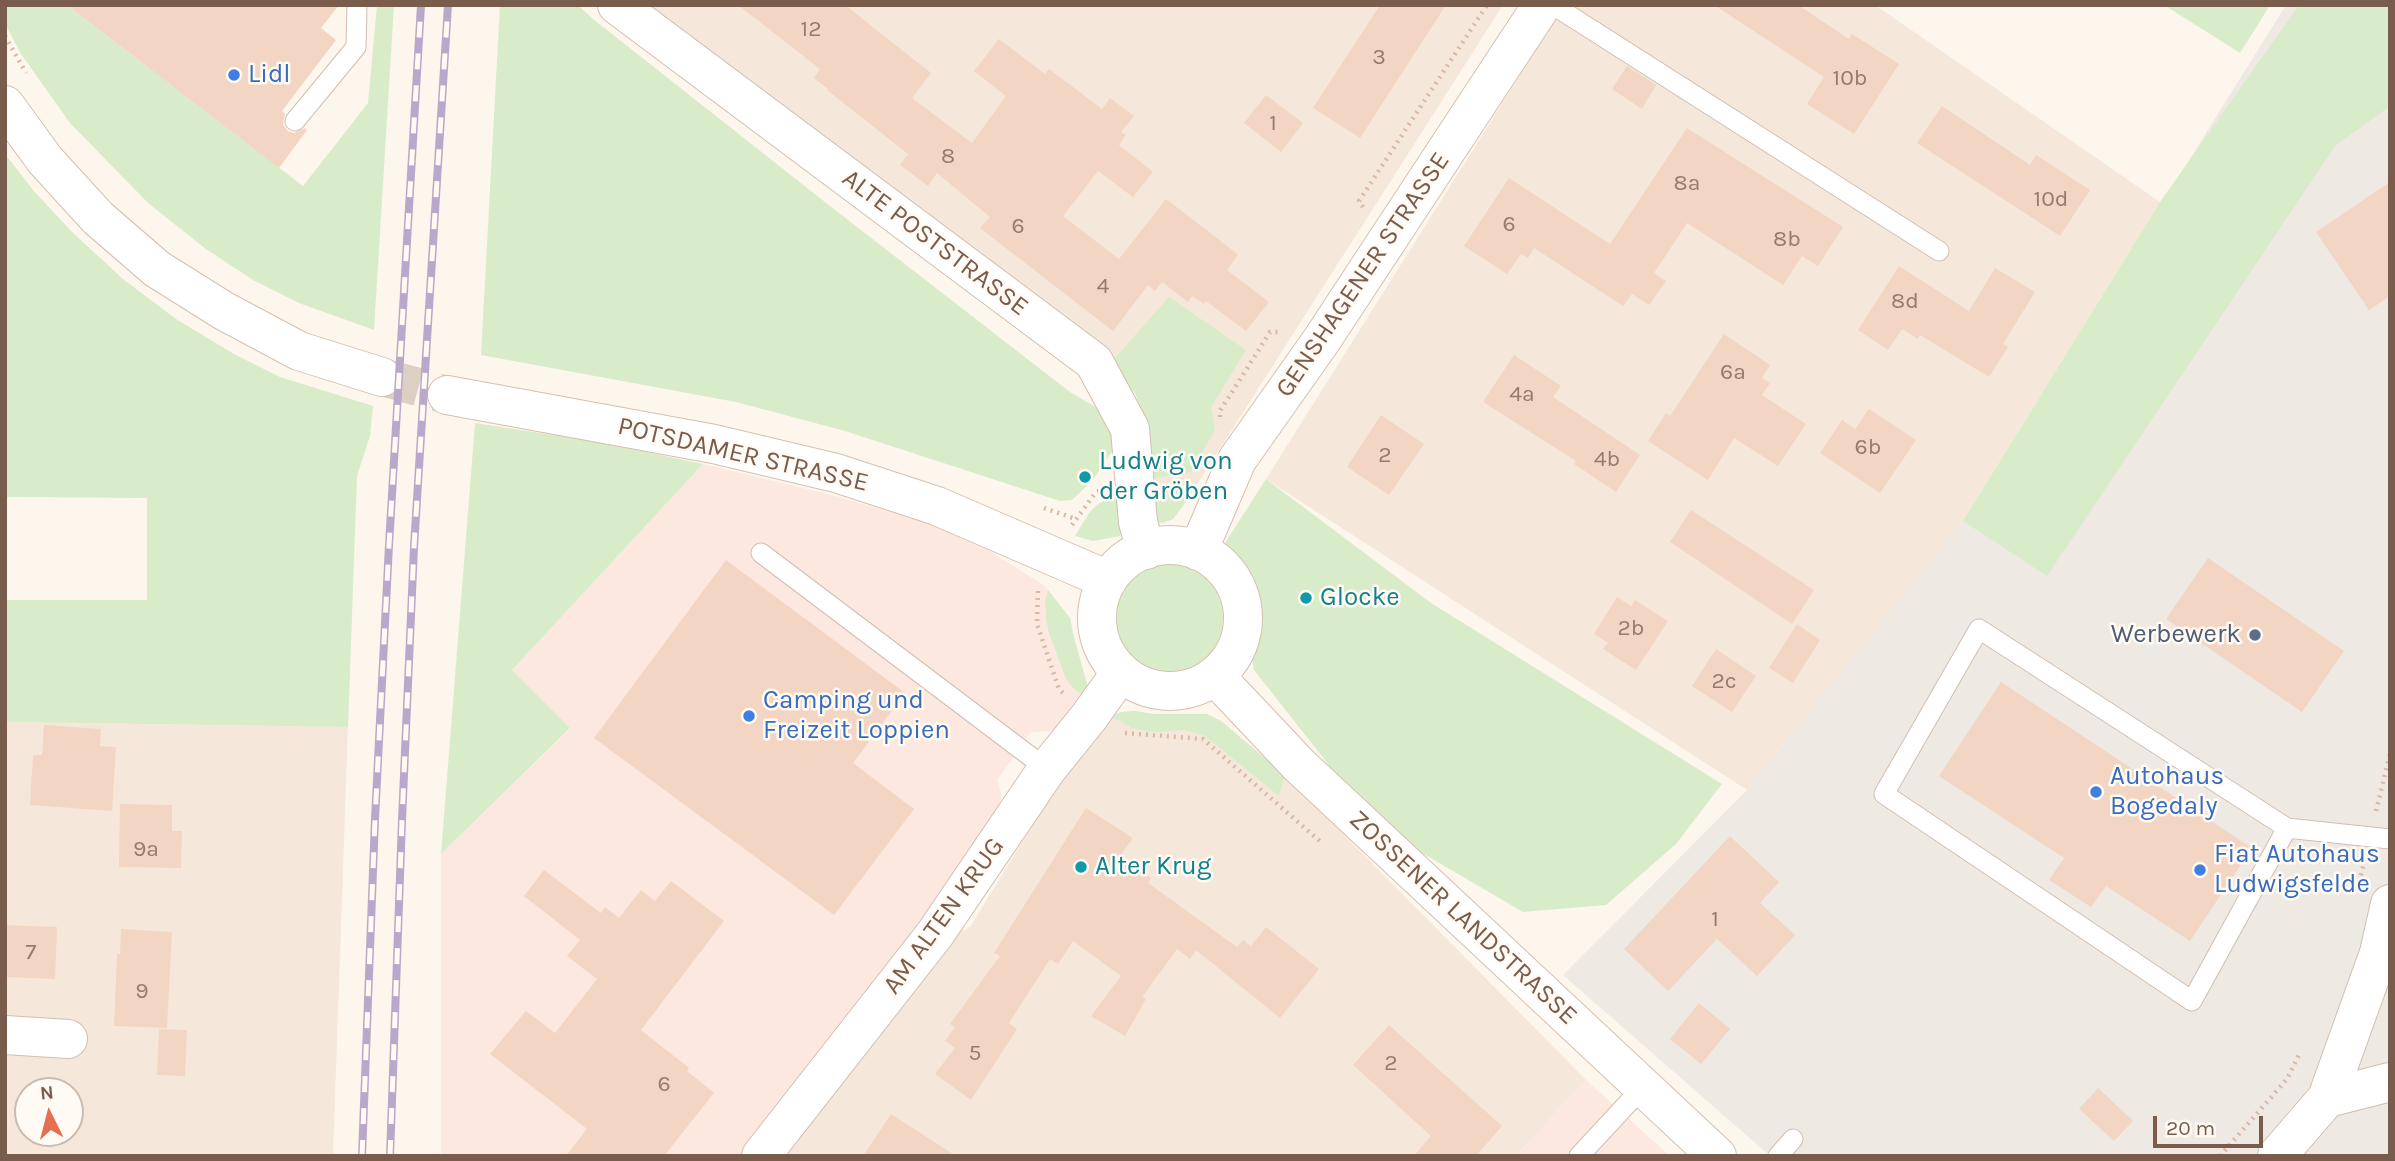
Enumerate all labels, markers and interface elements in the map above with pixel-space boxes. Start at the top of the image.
house number: 12 [801,15,821,43]
house number: 3 [1372,43,1386,71]
place label: Lidl [248,59,291,91]
house number: 10b [1833,64,1867,92]
marker: Lidl [226,67,242,83]
house number: 1 [1269,109,1277,137]
house number: 8 [941,142,955,170]
street label: GENSHAGENER STRASSE [1269,147,1457,403]
street label: ALTE POSTSTRASSE [836,163,1034,323]
house number: 8a [1674,169,1700,197]
house number: 10d [2034,185,2068,213]
house number: 6 [1502,210,1516,238]
house number: 6 [1011,212,1025,240]
house number: 8b [1773,225,1801,253]
house number: 4 [1097,272,1109,300]
house number: 8d [1891,287,1919,315]
house number: 6a [1720,358,1746,386]
house number: 4a [1509,380,1535,408]
street label: POTSDAMER STRASSE [615,411,871,499]
house number: 6b [1855,433,1881,461]
house number: 2 [1378,441,1392,469]
house number: 4b [1594,445,1620,473]
place label: Ludwig von der Gröben [1099,446,1233,508]
marker: Ludwig von der Gröben [1077,469,1093,485]
place label: Glocke [1320,582,1400,614]
marker: Glocke [1298,590,1314,606]
house number: 2b [1618,614,1644,642]
place label: Werbewerk [2111,619,2241,651]
marker: Werbewerk [2247,627,2263,643]
house number: 2c [1711,667,1737,695]
place label: Camping und Freizeit Loppien [763,685,950,746]
marker: Camping und Freizeit Loppien [741,708,757,724]
place label: Autohaus Bogedaly [2110,761,2224,822]
marker: Autohaus Bogedaly [2088,784,2104,800]
street label: ZOSSENER LANDSTRASSE [1343,804,1583,1032]
street label: AM ALTEN KRUG [877,832,1011,1000]
house number: 9a [133,835,159,863]
place label: Fiat Autohaus Ludwigsfelde [2214,839,2380,900]
place label: Alter Krug [1095,851,1212,883]
marker: Alter Krug [1073,859,1089,875]
marker: Fiat Autohaus Ludwigsfelde [2192,862,2208,878]
house number: 1 [1711,905,1719,933]
house number: 7 [26,938,36,966]
house number: 9 [135,977,149,1005]
house number: 5 [969,1039,981,1067]
house number: 2 [1384,1049,1398,1077]
house number: 6 [657,1070,671,1098]
north arrow [14,1077,84,1147]
text: N [39,1081,55,1105]
scale bar [2157,1102,2267,1146]
text: 20 m [2166,1116,2215,1140]

